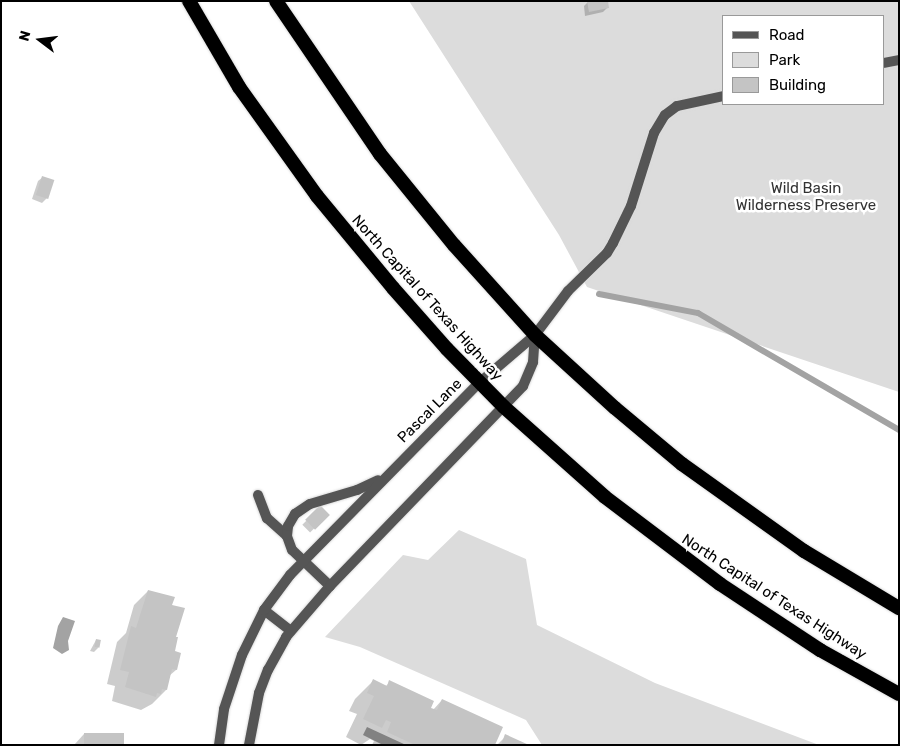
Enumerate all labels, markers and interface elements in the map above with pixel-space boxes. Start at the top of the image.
north arrow [15,15,65,65]
legend [722,15,885,105]
text: Road [769,26,805,44]
text: N [16,29,35,43]
text: Park [769,51,800,69]
text: Building [769,76,826,94]
park label: Wild Basin Wilderness Preserve [736,179,876,214]
street label: North Capital of Texas Highway [348,211,506,385]
street label: Pascal Lane [394,375,466,447]
street label: North Capital of Texas Highway [678,530,870,664]

